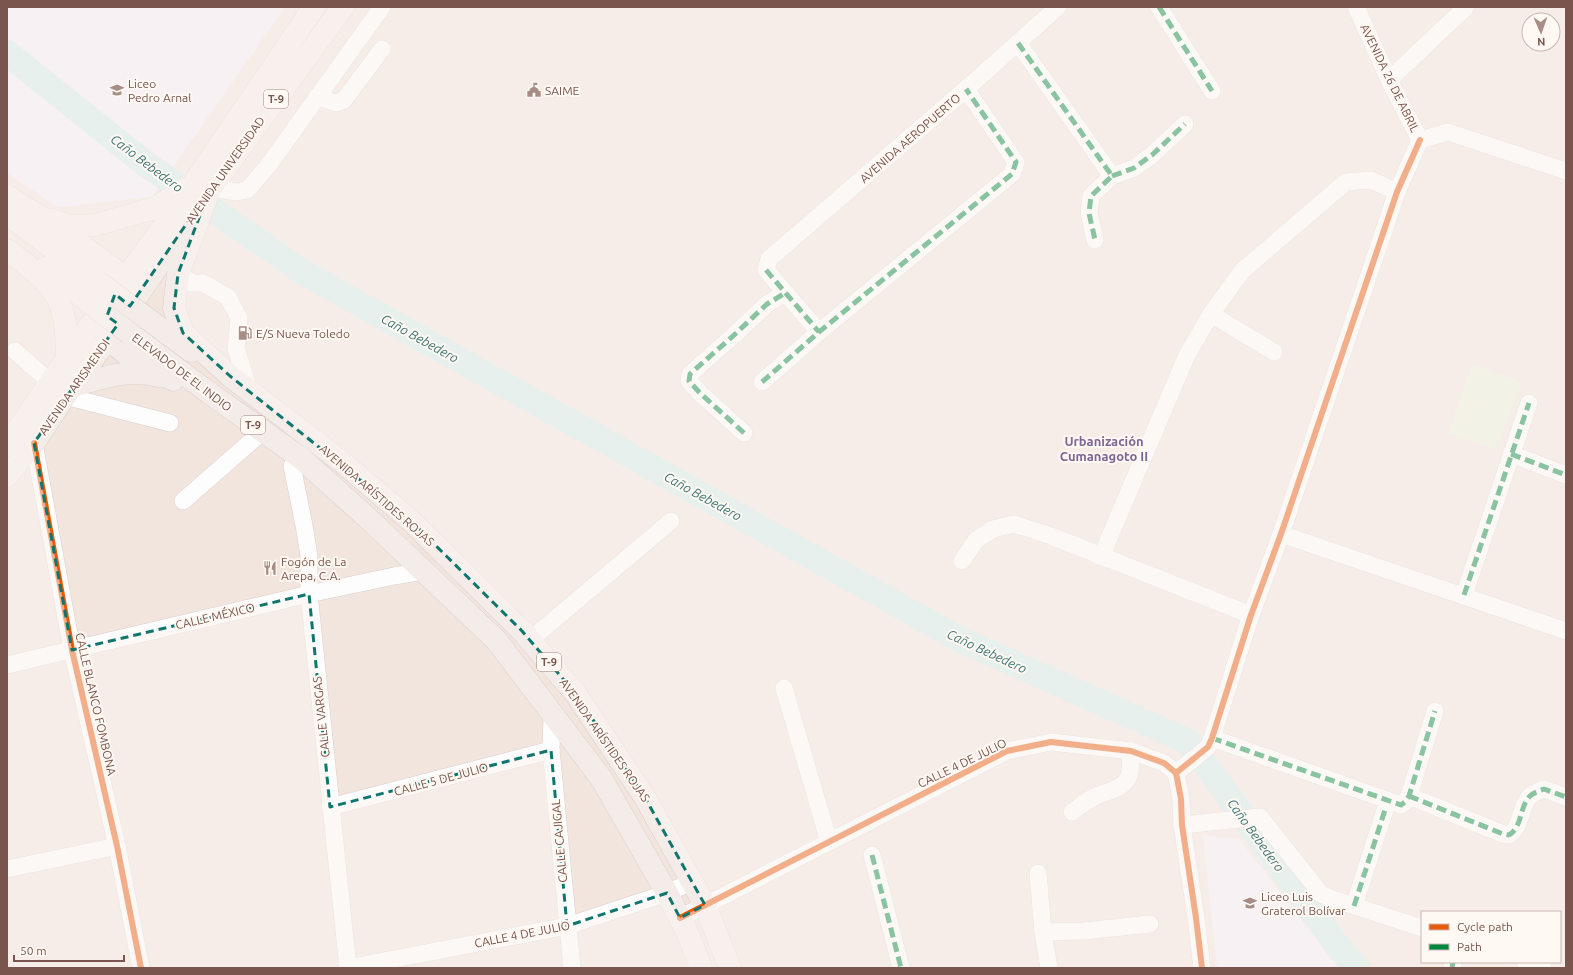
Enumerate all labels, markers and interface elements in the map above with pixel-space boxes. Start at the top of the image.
north arrow [1521,12,1561,52]
street label: AVENIDA 26 DE ABRIL [1358,22,1422,134]
text: N [1537,36,1546,48]
place label: Liceo Pedro Arnal [128,77,191,104]
school or university icon: Liceo Pedro Arnal [109,82,125,98]
public building icon: SAIME [526,82,542,98]
place label: SAIME [545,84,580,97]
road number: T-9 [264,90,288,108]
street label: AVENIDA AEROPUERTO [857,91,963,185]
street label: AVENIDA UNIVERSIDAD [183,114,267,226]
water label: Caño Bebedero [108,131,186,195]
water label: Caño Bebedero [379,311,461,365]
fuel station icon: E/S Nueva Toledo [237,325,253,341]
place label: E/S Nueva Toledo [256,327,350,340]
street label: ELEVADO DE EL INDIO [130,330,234,414]
street label: AVENIDA ARISMENDI [36,337,112,437]
road number: T-9 [241,416,265,434]
district label: Urbanización Cumanagoto II [1060,434,1148,463]
street label: AVENIDA ARÍSTIDES ROJAS [317,442,437,548]
water label: Caño Bebedero [662,469,744,523]
place label: Fogón de La Arepa, C.A. [281,555,347,582]
restaurant icon: Fogón de La Arepa, C.A. [262,560,278,576]
street label: CALLE MÉXICO [174,601,256,631]
water label: Caño Bebedero [945,626,1029,676]
street label: CALLE BLANCO FOMBONA [73,631,119,777]
road number: T-9 [537,653,561,671]
street label: CALLE VARGAS [310,676,332,758]
street label: AVENIDA ARÍSTIDES ROJAS [557,676,653,804]
street label: CALLE 4 DE JULIO [915,736,1009,790]
street label: CALLE 5 DE JULIO [392,760,490,798]
water label: Caño Bebedero [1225,796,1287,874]
street label: CALLE CAJIGAL [549,799,569,883]
place label: Liceo Luis Graterol Bolívar [1261,890,1346,917]
school or university icon: Liceo Luis Graterol Bolívar [1242,895,1258,911]
legend [1421,911,1561,963]
street label: CALLE 4 DE JULIO [473,918,571,950]
text: Cycle path [1457,920,1513,933]
scale bar [14,937,124,963]
text: Path [1457,940,1482,953]
text: 50 m [20,944,47,957]

